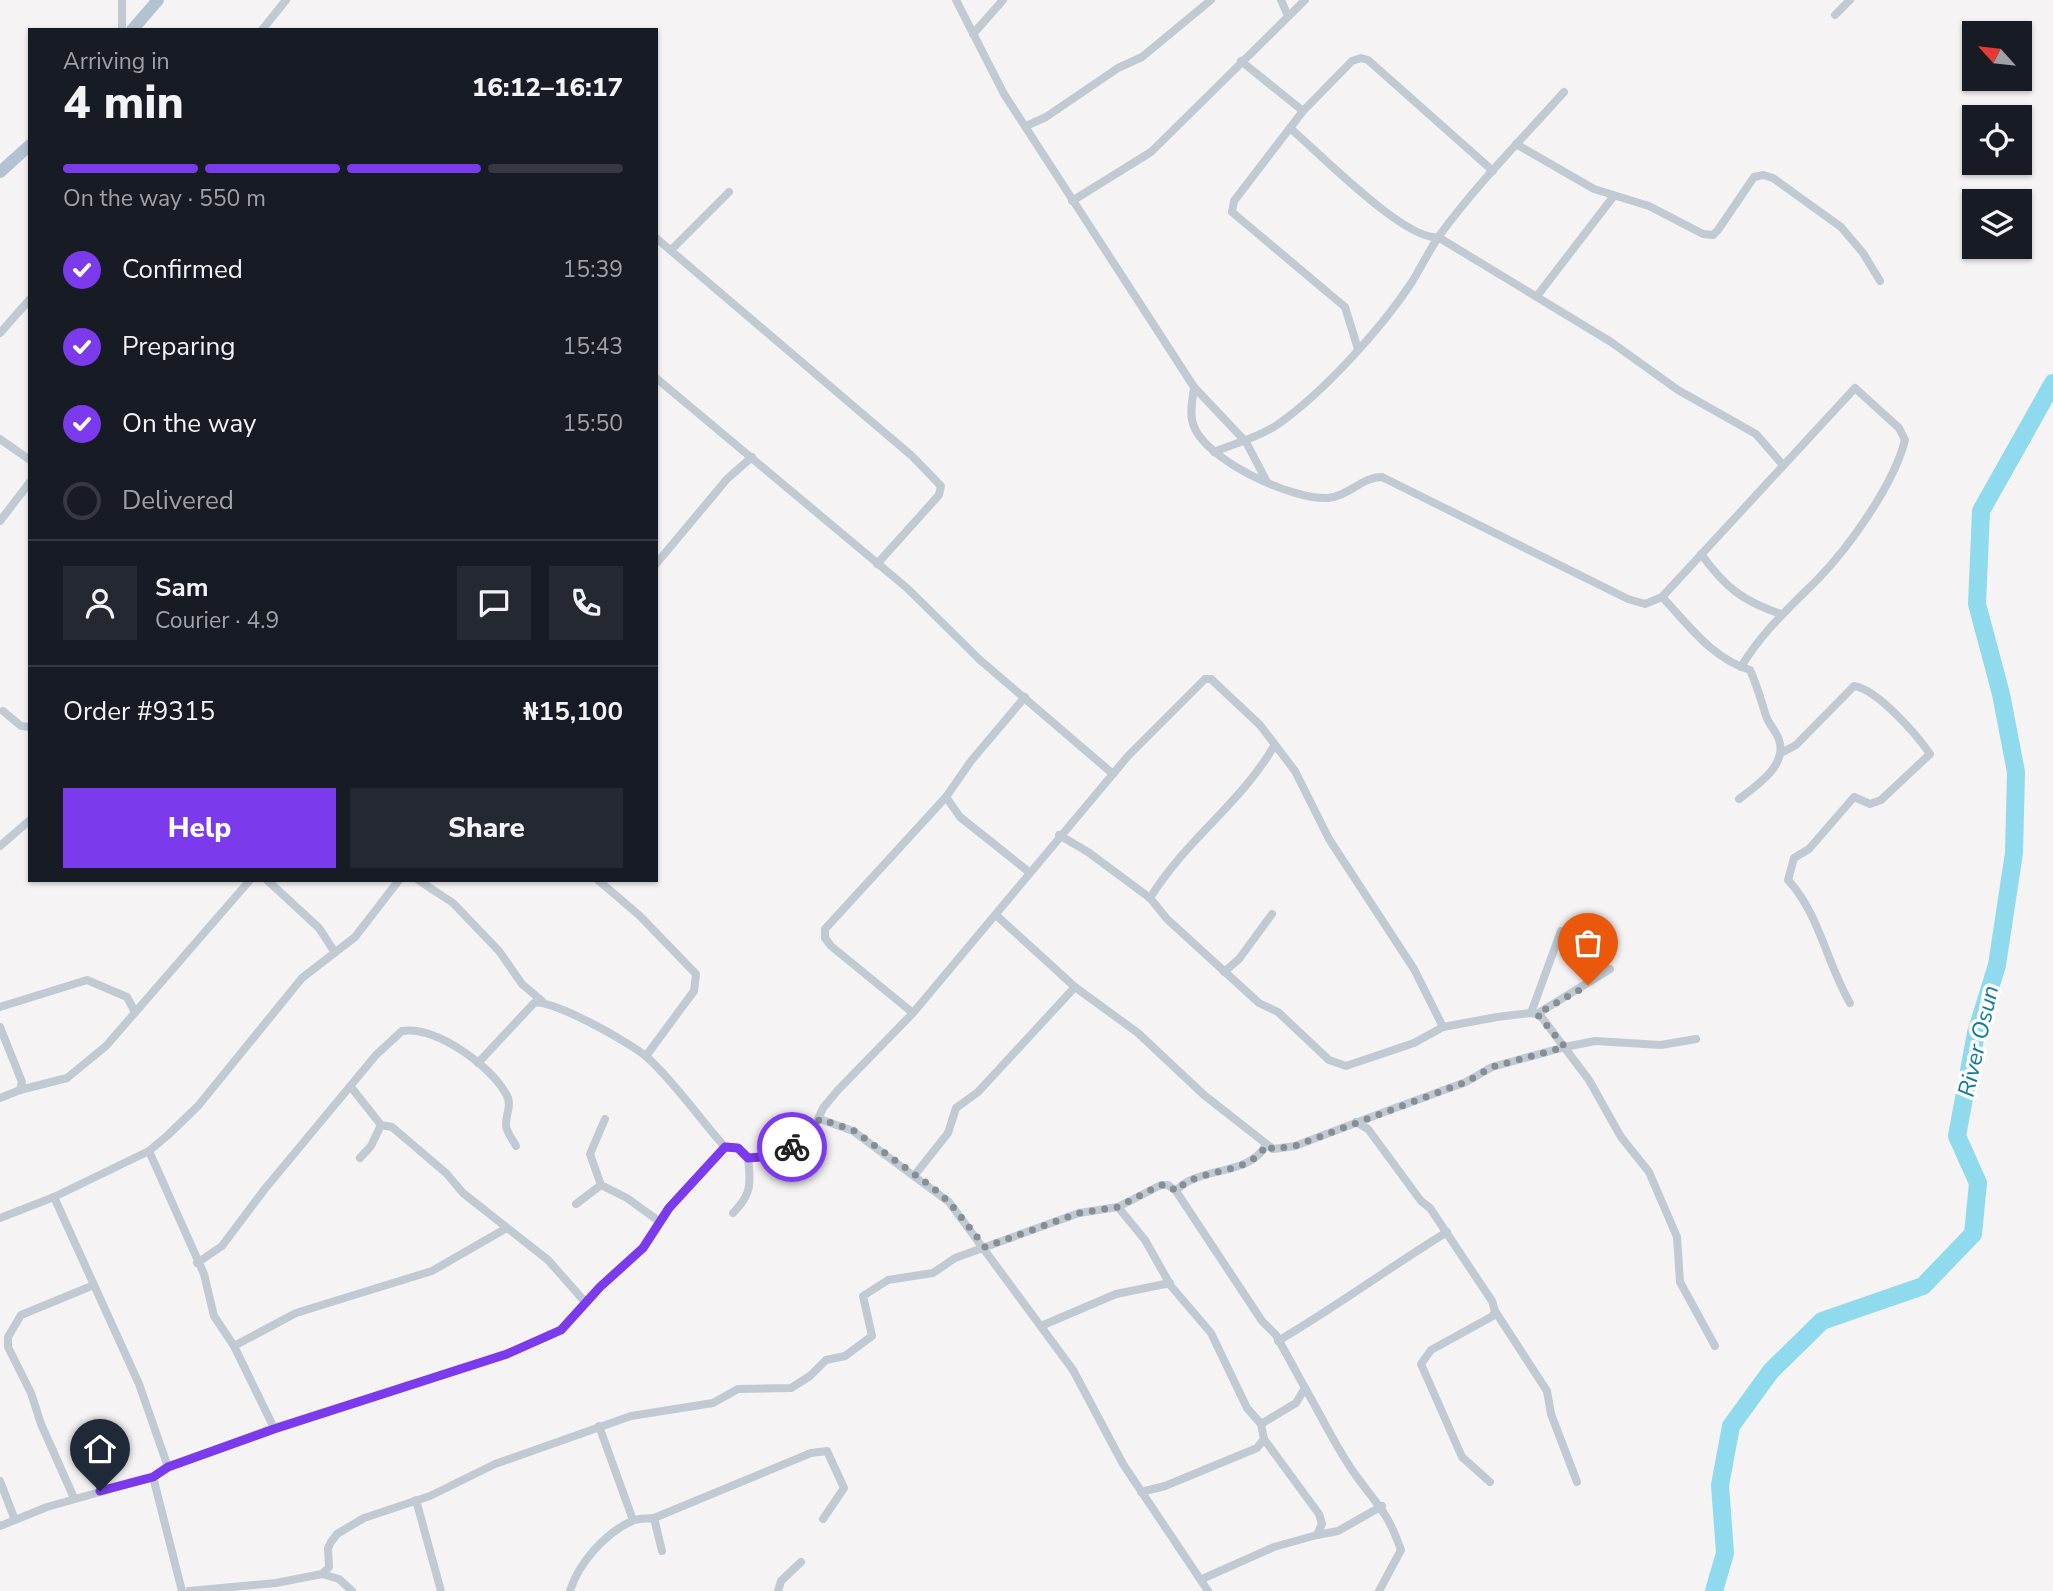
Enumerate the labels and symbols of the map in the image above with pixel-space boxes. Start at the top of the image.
north arrow [1962,21,2032,91]
pin [1558,913,1618,985]
water label: River Osun [1951,982,2006,1100]
courier [757,1112,827,1182]
pin [70,1419,130,1491]

